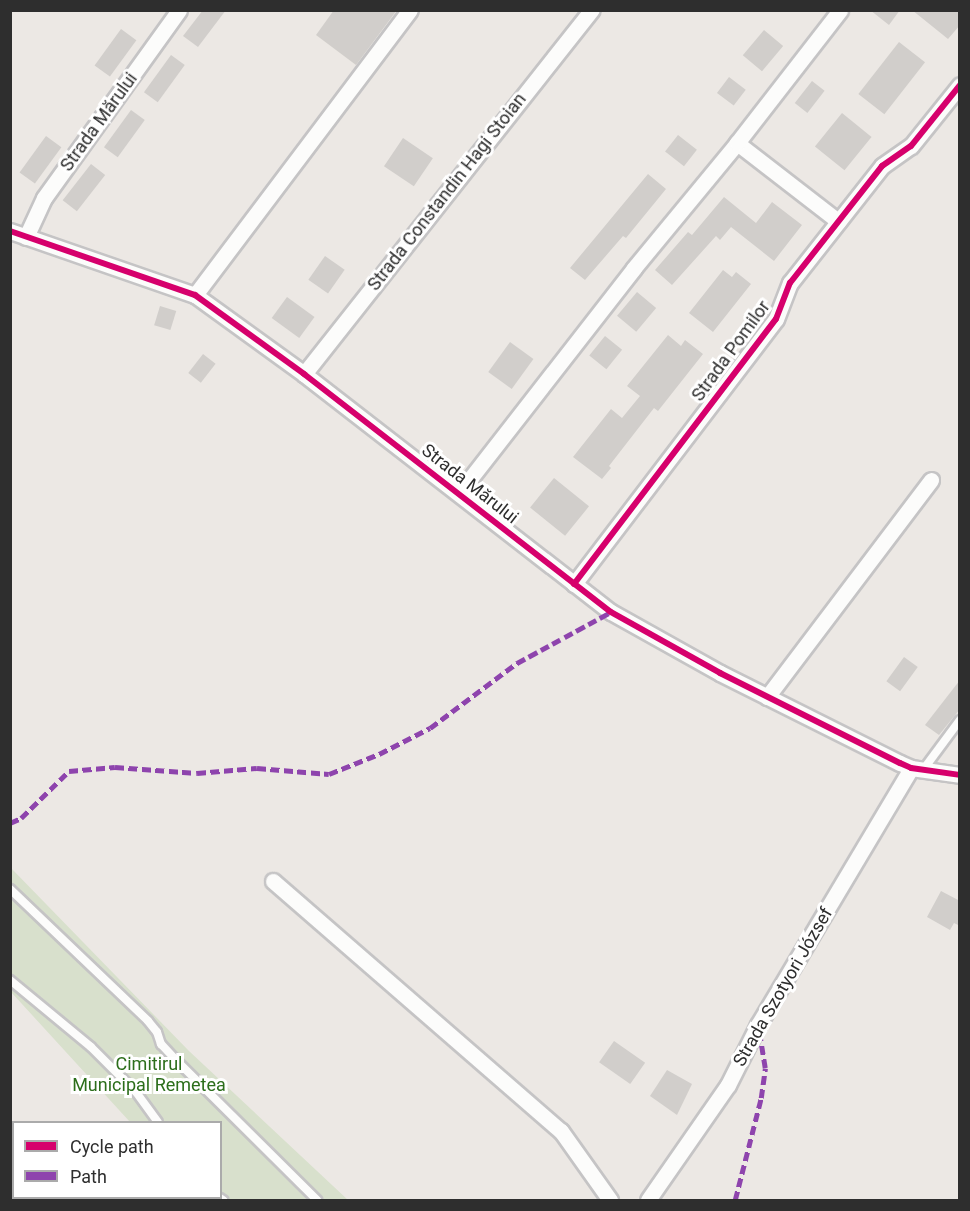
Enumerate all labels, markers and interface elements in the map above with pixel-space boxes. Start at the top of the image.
street label: Strada Mărului [56,68,142,176]
street label: Strada Constandin Hagi Stoian [363,89,531,295]
street label: Strada Pomilor [687,297,775,405]
street label: Strada Mărului [417,440,523,528]
street label: Strada Szotyori József [729,904,837,1070]
park label: Cimitirul Municipal Remetea [72,1054,226,1096]
legend [12,1121,222,1199]
text: Cycle path [70,1136,154,1157]
text: Path [70,1166,107,1187]

